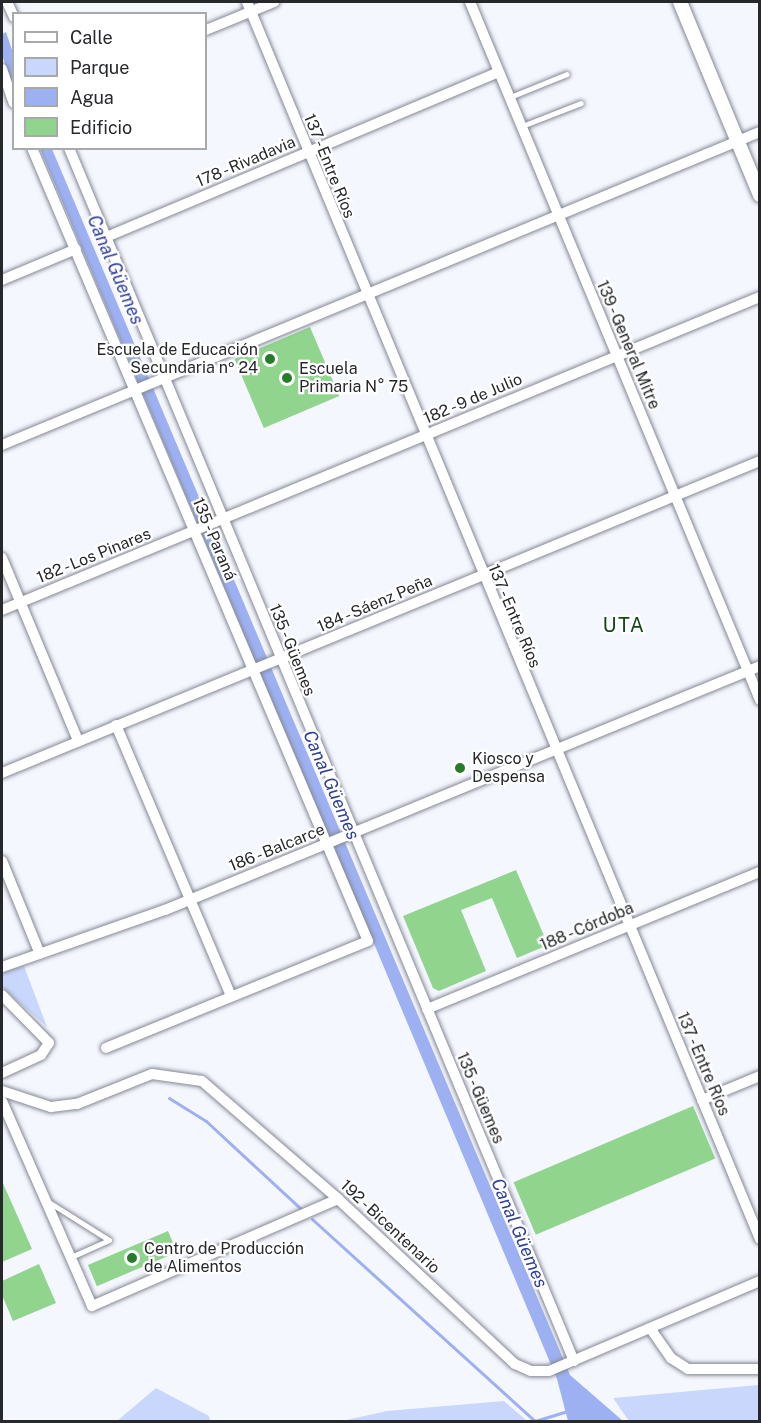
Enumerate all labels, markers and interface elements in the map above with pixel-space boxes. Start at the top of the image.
legend [12,12,207,150]
text: Calle [70,27,113,48]
text: Parque [70,57,130,78]
text: Agua [70,87,114,108]
street label: 137 - Entre Ríos [299,109,359,223]
text: Edificio [70,117,132,138]
street label: 178 - Rivadavia [191,132,301,192]
water label: Canal Güemes [82,212,148,328]
street label: 139 - General Mitre [591,276,665,414]
place label: Escuela de Educación Secundaria nº 24 [96,340,258,378]
marker: Escuela de Educación Secundaria nº 24 [263,352,277,366]
place label: Escuela Primaria N° 75 [299,359,408,397]
street label: 182 - 9 de Julio [419,369,527,429]
marker: Escuela Primaria N° 75 [280,371,294,385]
street label: 135 - Paraná [187,493,241,585]
street label: 182 - Los Pinares [32,524,156,588]
street label: 137 - Entre Ríos [483,559,545,673]
street label: 184 - Sáenz Peña [313,570,437,638]
street label: 135 - Güemes [264,599,320,701]
district label: UTA [603,613,645,637]
water label: Canal Güemes [298,727,364,843]
place label: Kiosco y Despensa [472,749,545,787]
marker: Kiosco y Despensa [453,761,467,775]
street label: 186 - Balcarce [224,819,330,877]
street label: 188 - Córdoba [535,898,639,956]
street label: 137 - Entre Ríos [672,1007,734,1121]
street label: 135 - Güemes [451,1047,509,1149]
street label: 192 - Bicentenario [335,1174,445,1280]
water label: Canal Güemes [486,1175,552,1291]
place label: Centro de Producción de Alimentos [144,1239,304,1277]
marker: Centro de Producción de Alimentos [125,1251,139,1265]

